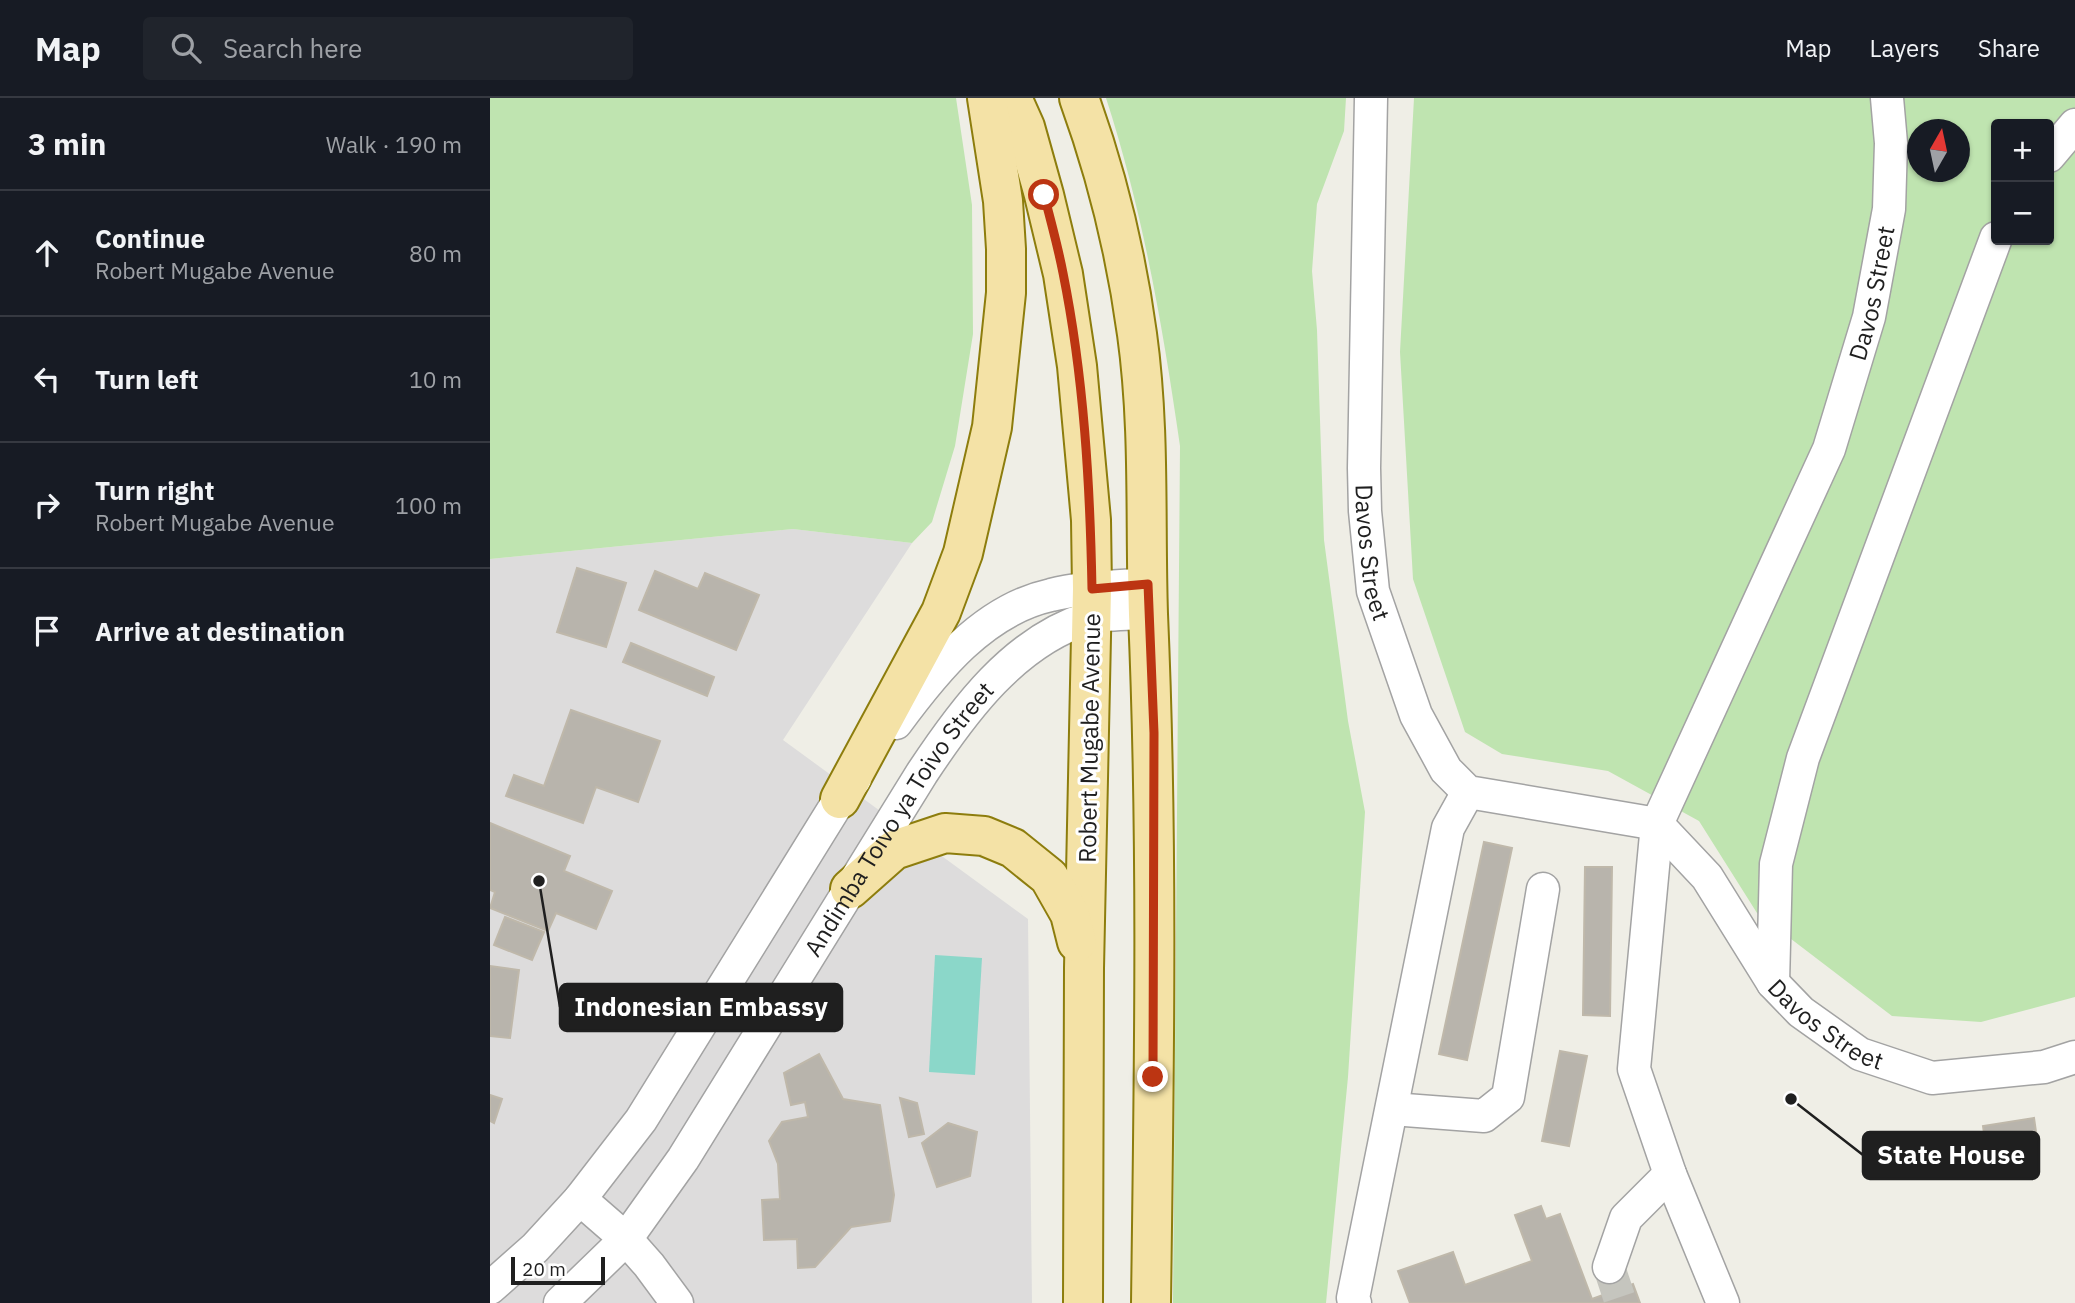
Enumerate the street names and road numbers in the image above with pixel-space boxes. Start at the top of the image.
street label: Davos Street [1841,223,1902,364]
street label: Davos Street [1348,484,1398,625]
street label: Robert Mugabe Avenue [1071,613,1107,863]
street label: Andimba Toivo ya Toivo Street [796,674,1000,962]
street label: Davos Street [1761,972,1888,1077]

